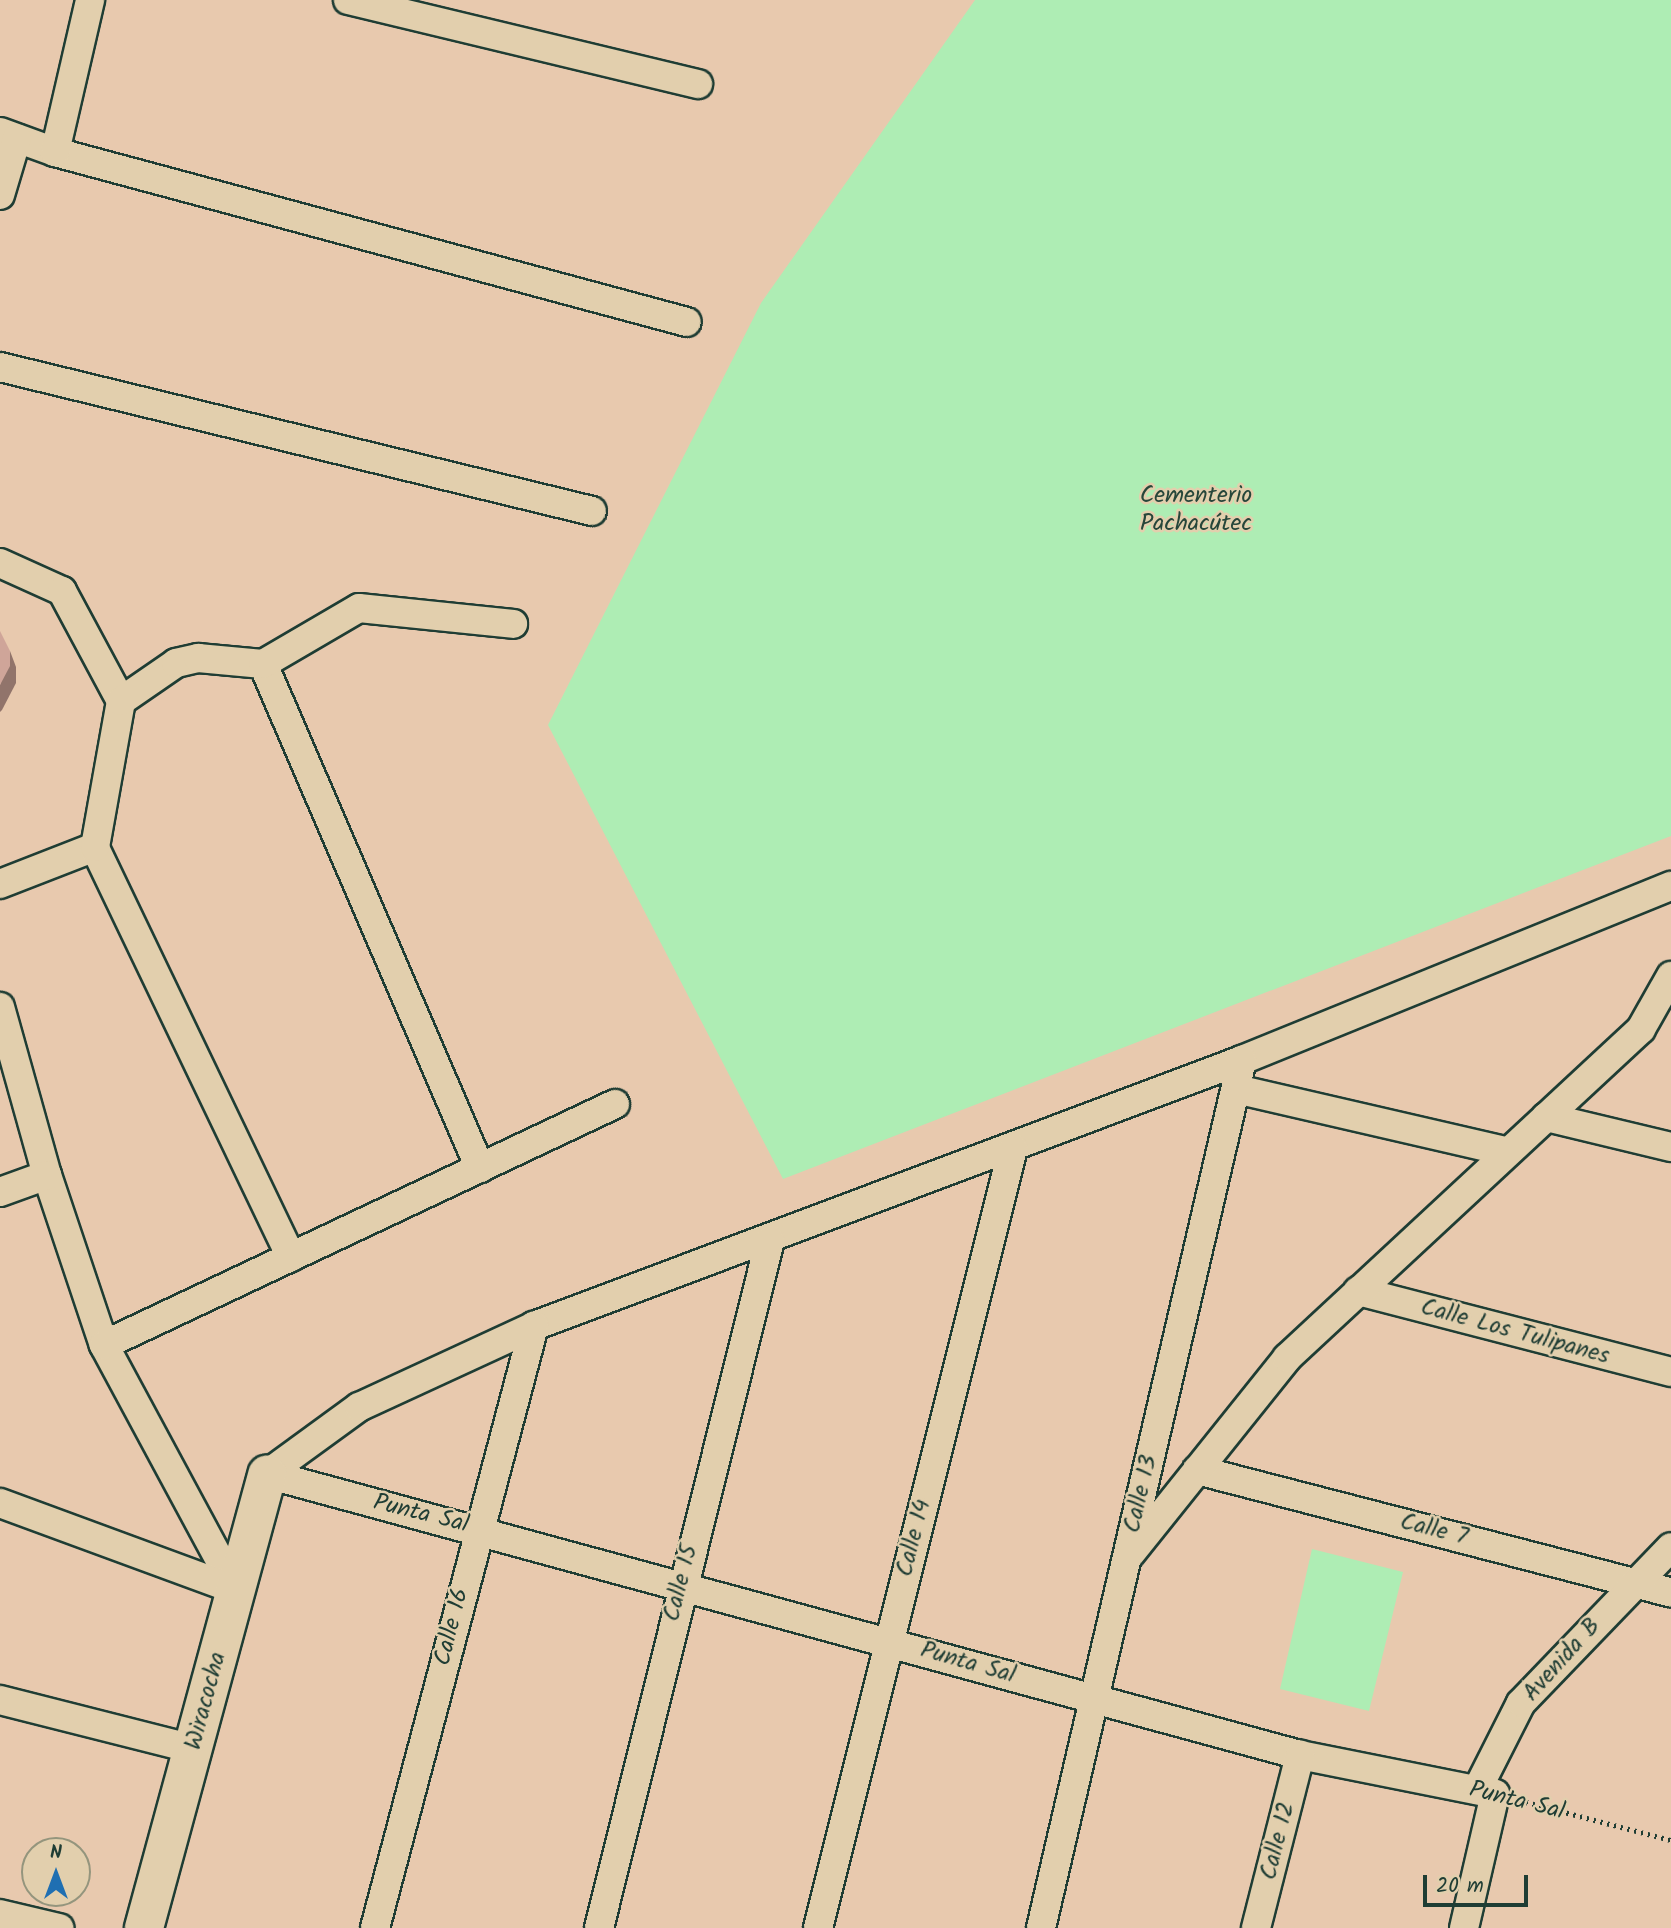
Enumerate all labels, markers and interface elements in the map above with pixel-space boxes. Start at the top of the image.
park label: Cementerio Pachacútec [1140,482,1252,538]
street label: Calle Los Tulipanes [1418,1293,1612,1371]
street label: Calle 13 [1118,1452,1164,1536]
street label: Punta Sal [370,1488,472,1540]
street label: Calle 14 [891,1496,937,1580]
street label: Calle 7 [1397,1508,1471,1552]
street label: Calle 15 [658,1542,704,1624]
street label: Calle 16 [429,1585,475,1669]
street label: Avenida B [1517,1612,1607,1708]
street label: Punta Sal [917,1636,1019,1690]
street label: Wiracocha [179,1649,233,1753]
street label: Punta Sal [1466,1775,1568,1827]
street label: Calle 12 [1254,1799,1302,1883]
north arrow [21,1837,91,1907]
text: N [50,1838,62,1868]
scale bar [1426,1862,1531,1906]
text: 20 m [1436,1870,1484,1903]

